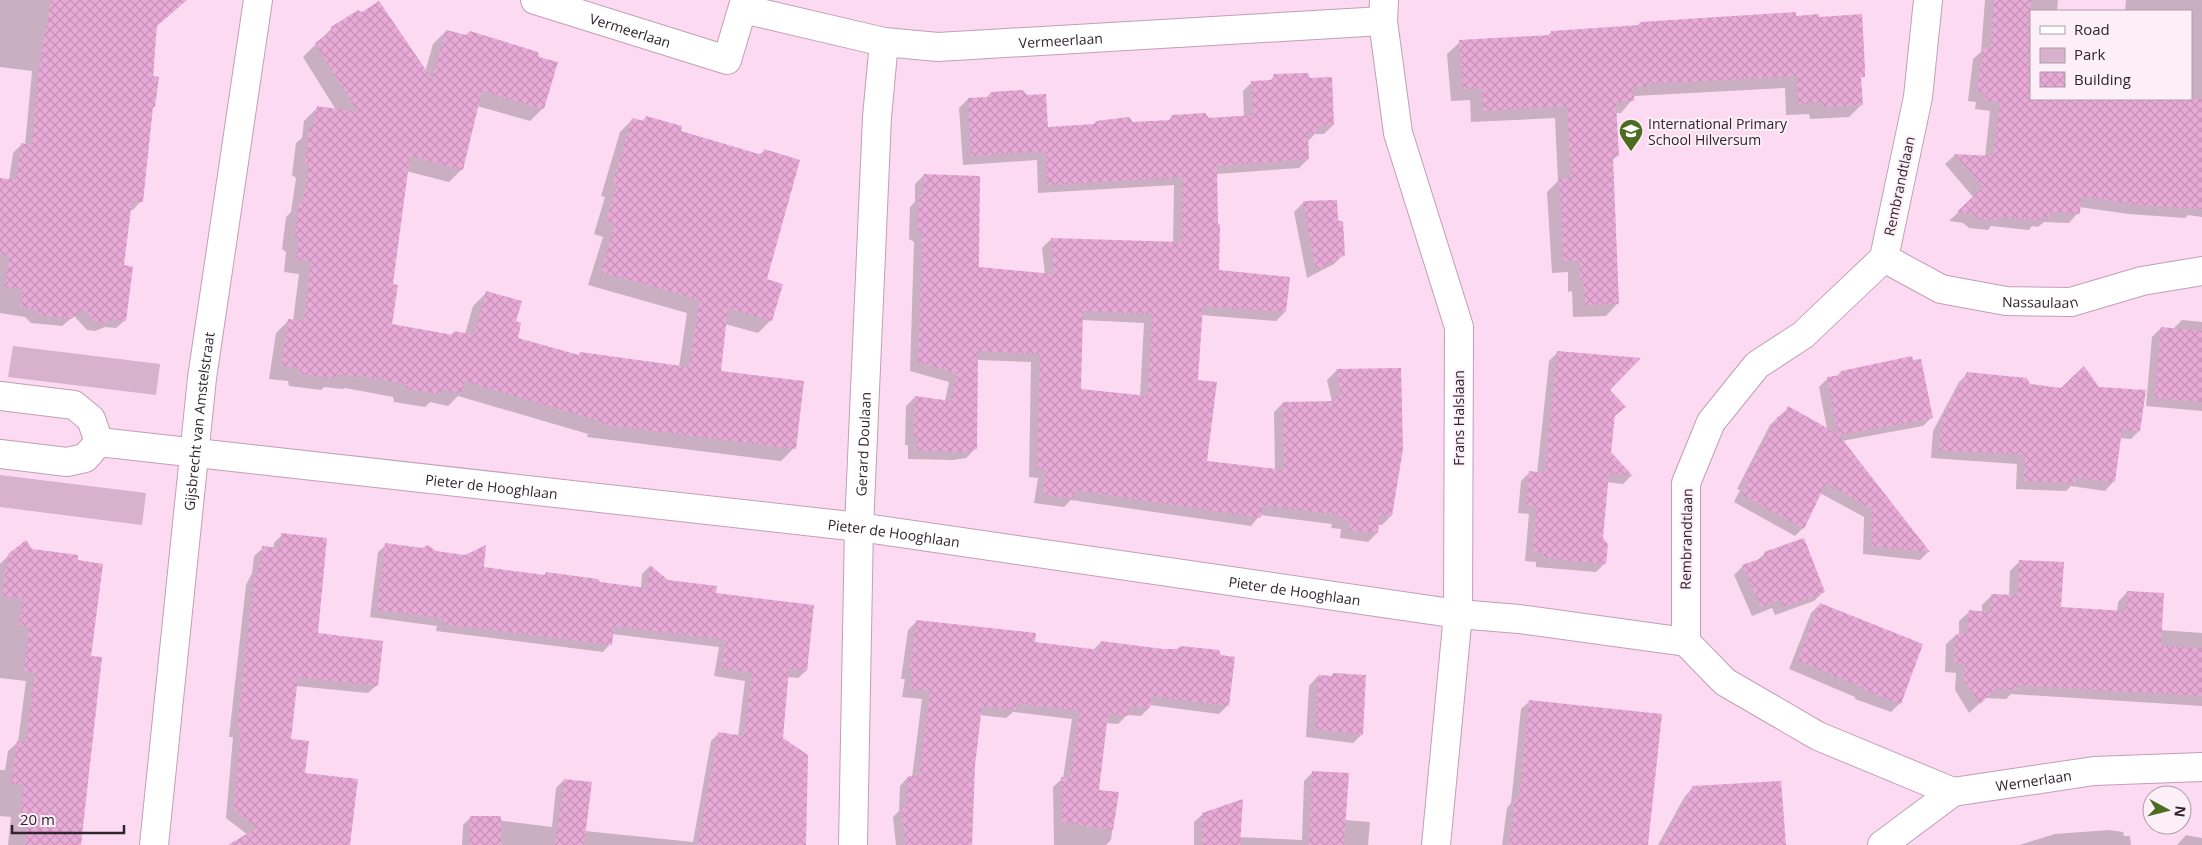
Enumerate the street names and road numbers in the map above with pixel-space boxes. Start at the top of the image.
street label: Vermeerlaan [587,8,673,51]
street label: Vermeerlaan [1018,28,1103,52]
street label: Rembrandtlaan [1879,134,1919,238]
street label: Nassaulaan [2002,291,2080,312]
street label: Gijsbrecht van Amstelstraat [179,331,218,512]
street label: Frans Halslaan [1449,370,1468,466]
street label: Gerard Doulaan [851,392,874,497]
street label: Pieter de Hooghlaan [424,469,559,503]
street label: Rembrandtlaan [1676,488,1696,590]
street label: Pieter de Hooghlaan [827,514,961,551]
street label: Pieter de Hooghlaan [1227,571,1362,609]
street label: Wernerlaan [1994,765,2073,795]

